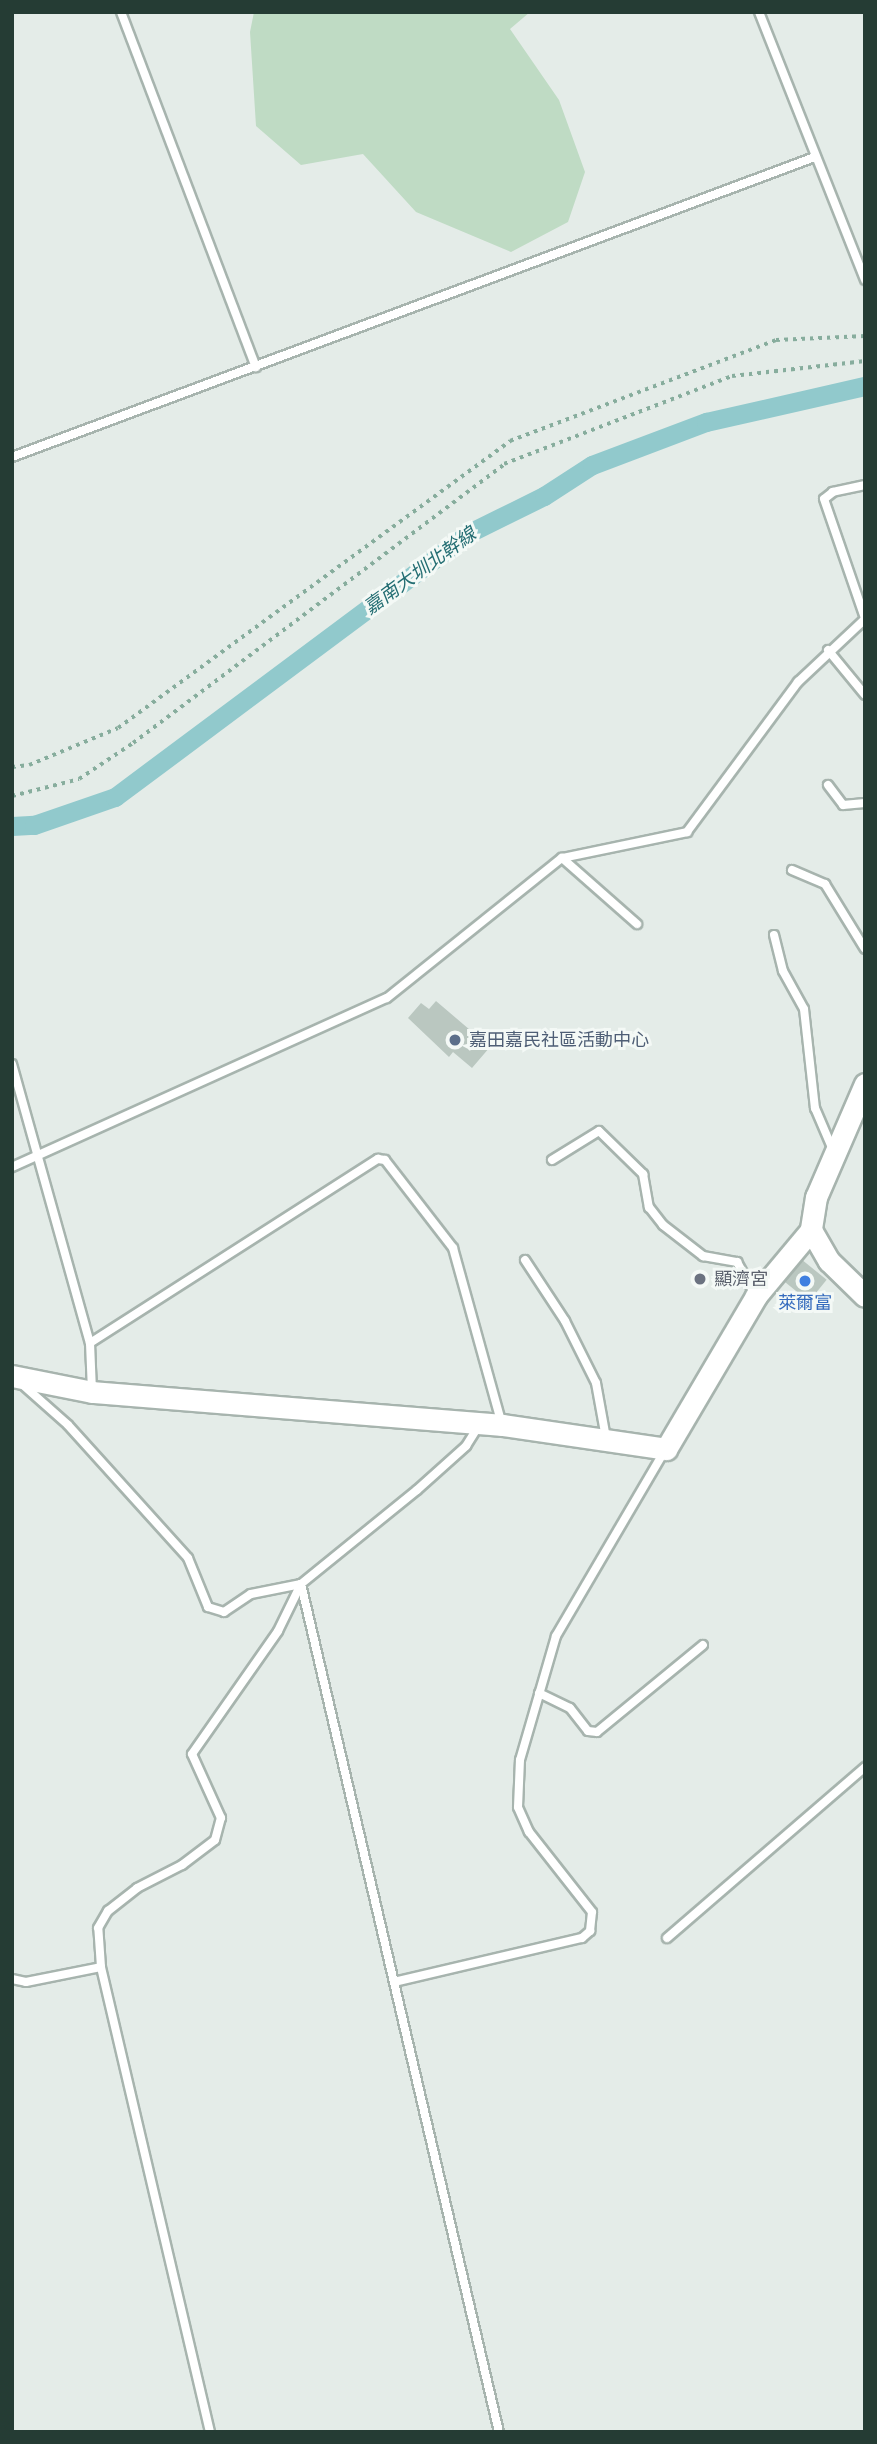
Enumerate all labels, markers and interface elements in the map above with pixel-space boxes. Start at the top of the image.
water label: 嘉南大圳北幹線 [359,523,481,619]
place label: 嘉田嘉民社區活動中心 [469,1029,649,1051]
marker: 嘉田嘉民社區活動中心 [447,1032,463,1048]
place label: 顯濟宮 [714,1268,768,1290]
marker: 顯濟宮 [692,1271,708,1287]
marker: 萊爾富 [797,1273,813,1289]
place label: 萊爾富 [778,1292,832,1314]

